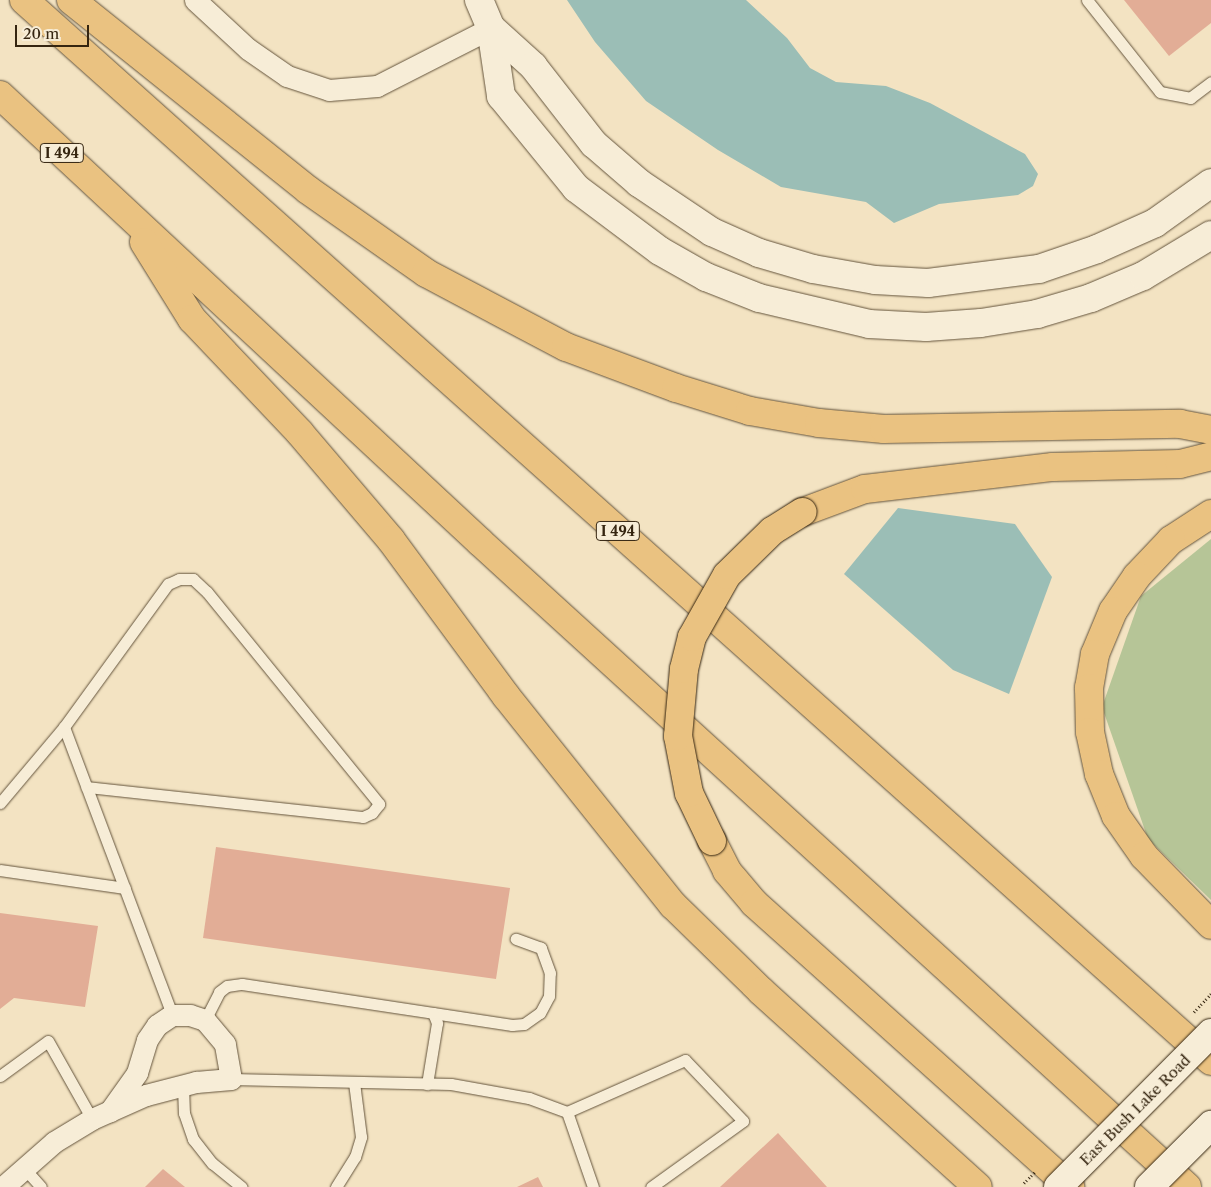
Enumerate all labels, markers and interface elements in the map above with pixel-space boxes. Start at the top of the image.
scale bar [18,15,91,47]
text: 20 m [23,24,59,43]
road number: I 494 [40,142,84,164]
road number: I 494 [596,520,640,542]
street label: East Bush Lake Road [1076,1051,1194,1169]

